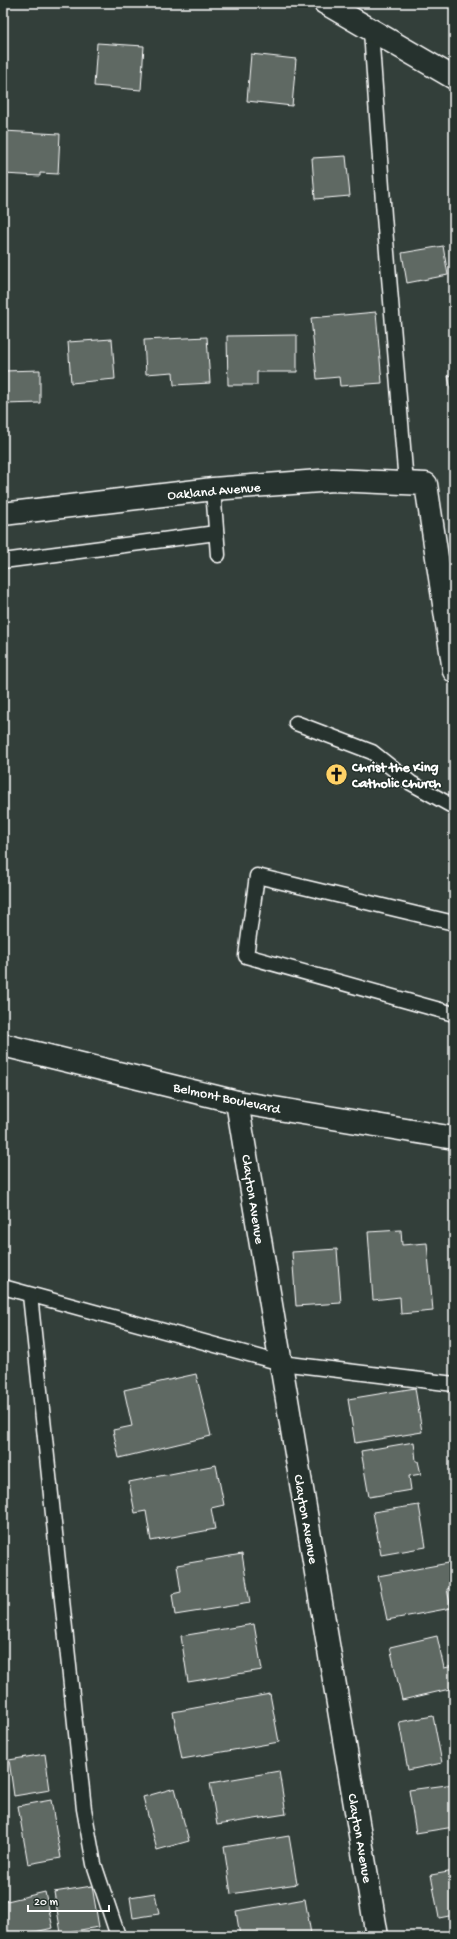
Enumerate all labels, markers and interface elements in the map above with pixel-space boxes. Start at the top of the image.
street label: Oakland Avenue [167,480,262,505]
place label: Christ the King Catholic Church [351,760,441,793]
church icon: Christ the King Catholic Church [323,761,349,787]
street label: Belmont Boulevard [171,1080,283,1119]
street label: Clayton Avenue [236,1153,267,1246]
street label: Clayton Avenue [288,1473,321,1566]
street label: Clayton Avenue [342,1792,375,1885]
scale bar [28,1887,109,1913]
text: 20 m [34,1896,59,1910]

